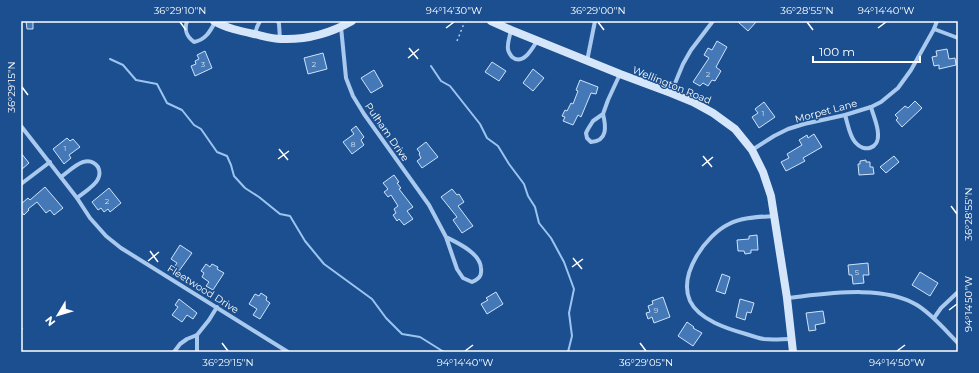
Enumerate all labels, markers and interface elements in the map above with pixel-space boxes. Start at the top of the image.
text: 36°29'10"N [154,4,206,17]
text: 94°14'30"W [426,4,482,17]
text: 36°29'00"N [570,4,626,17]
text: 36°28'55"N [780,4,834,17]
text: 94°14'40"W [858,4,914,17]
scale bar [813,38,920,64]
text: 100 m [819,44,855,59]
house number: 3 [201,59,206,69]
house number: 2 [312,59,317,69]
text: 36°29'15"N [5,61,18,113]
street label: Wellington Road [631,63,713,107]
house number: 2 [706,69,711,79]
street label: Morpet Lane [793,96,859,126]
street label: Pulham Drive [362,100,412,164]
house number: 1 [762,108,764,118]
house number: 8 [350,139,356,149]
house number: 1 [64,143,66,153]
text: 36°28'55"N [962,187,975,241]
house number: 2 [105,196,110,206]
street label: Fleetwood Drive [165,262,241,316]
house number: 5 [855,267,860,277]
text: 94°14'50"W [962,276,975,332]
north arrow [38,295,78,335]
house number: 9 [654,305,659,315]
text: N [42,313,58,329]
text: 36°29'15"N [202,356,254,369]
text: 94°14'40"W [437,356,493,369]
text: 36°29'05"N [619,356,673,369]
text: 94°14'50"W [869,356,925,369]

